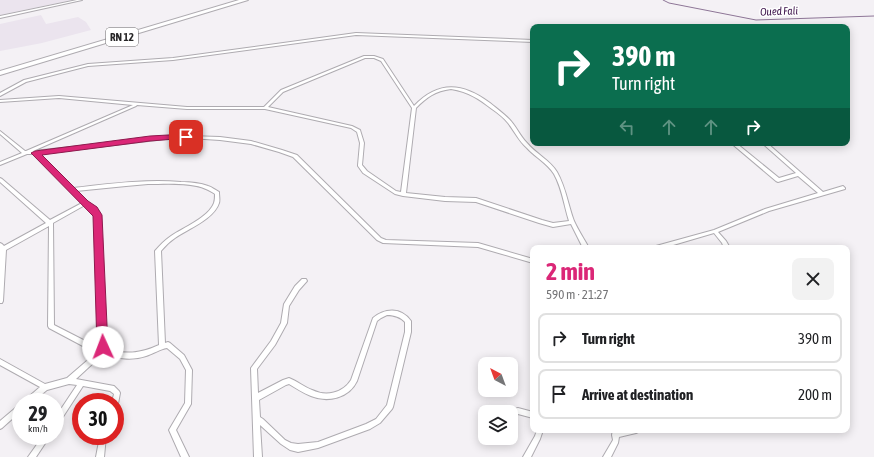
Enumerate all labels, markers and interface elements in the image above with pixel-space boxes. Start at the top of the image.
water label: Oued Fali [760,4,799,18]
road number: RN 12 [106,28,138,46]
icon: right [546,40,598,92]
text: 390 m [612,40,675,72]
text: Turn right [612,73,675,94]
icon: left [616,116,638,138]
icon: ahead [658,116,680,138]
icon: ahead [700,116,722,138]
icon: right [742,116,764,138]
pin [169,120,203,154]
icon: arrive [175,126,197,148]
text: 2 min [546,258,595,285]
button: close [792,258,834,300]
text: 590 m · 21:27 [546,287,609,302]
position arrow [82,326,124,368]
icon: right [548,327,570,349]
text: Turn right [582,330,635,347]
text: 390 m [798,330,832,347]
north arrow [478,357,518,397]
map controls [478,357,518,445]
icon: arrive [548,383,570,405]
text: Arrive at destination [582,386,693,403]
text: 200 m [798,386,832,403]
speed limit sign: 30 [72,393,124,445]
text: 29 [29,402,47,425]
button: layers [478,405,518,445]
text: km/h [28,423,48,434]

